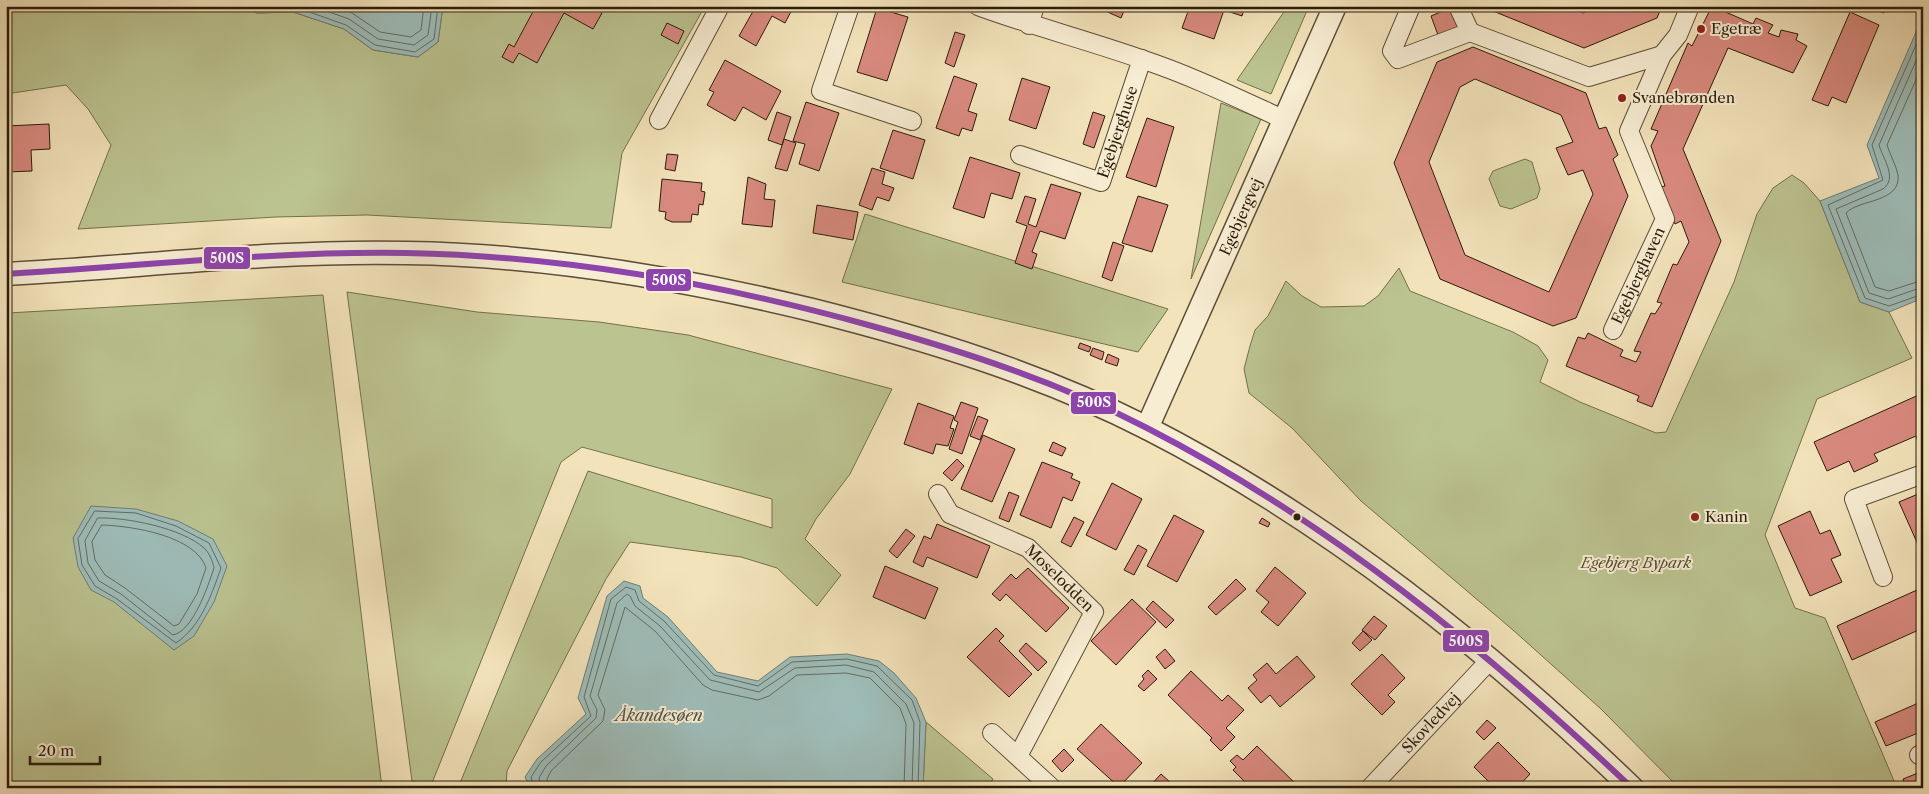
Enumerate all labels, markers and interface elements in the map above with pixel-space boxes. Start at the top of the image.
place label: Egetræ [1711,19,1762,38]
marker: Egetræ [1695,23,1707,35]
street label: Egebjerghuse [1093,83,1141,180]
place label: Svanebrønden [1632,88,1736,107]
marker: Svanebrønden [1616,92,1628,104]
street label: Egebjergvej [1215,175,1266,258]
street label: Egebjerghaven [1607,223,1669,327]
line badge: 500S [203,246,251,270]
text: 500S [210,249,244,267]
line badge: 500S [645,268,692,292]
text: 500S [652,271,686,289]
line badge: 500S [1070,391,1117,415]
text: 500S [1077,393,1111,411]
place label: Kanin [1705,507,1749,526]
marker: Kanin [1689,511,1701,523]
unlabelled marker [1292,512,1302,522]
street label: Moselodden [1021,540,1099,616]
park label: Egebjerg Bypark [1580,553,1692,572]
line badge: 500S [1442,629,1490,653]
text: 500S [1449,632,1483,650]
street label: Skovledvej [1398,688,1463,757]
water label: Åkandesøen [612,705,703,725]
scale bar [30,734,100,766]
text: 20 m [38,741,74,760]

